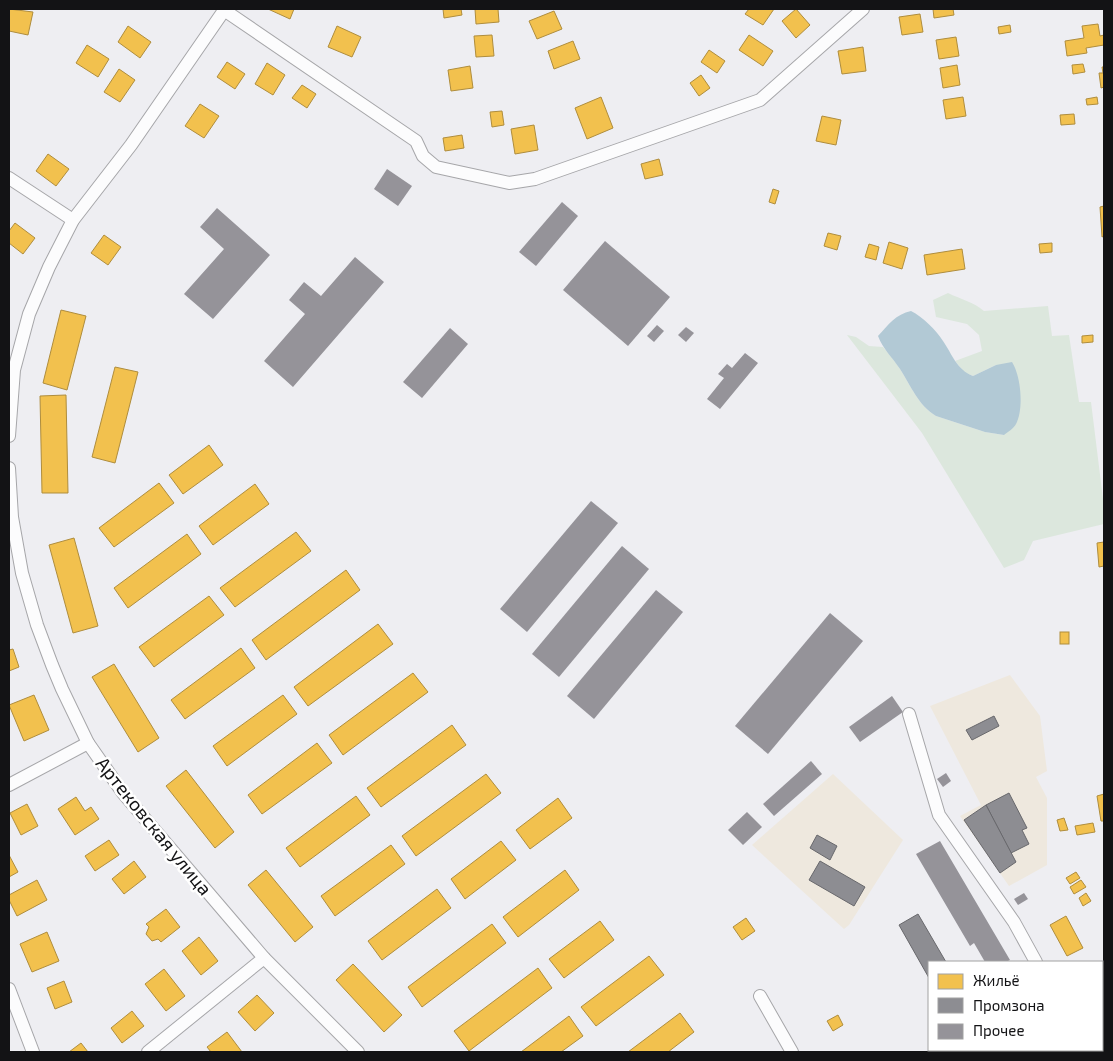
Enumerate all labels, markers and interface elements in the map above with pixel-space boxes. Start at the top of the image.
street label: Артековская улица [91,752,217,900]
legend [928,961,1103,1051]
text: Жильё [973,971,1020,989]
text: Промзона [973,996,1045,1014]
text: Прочее [973,1021,1025,1039]

